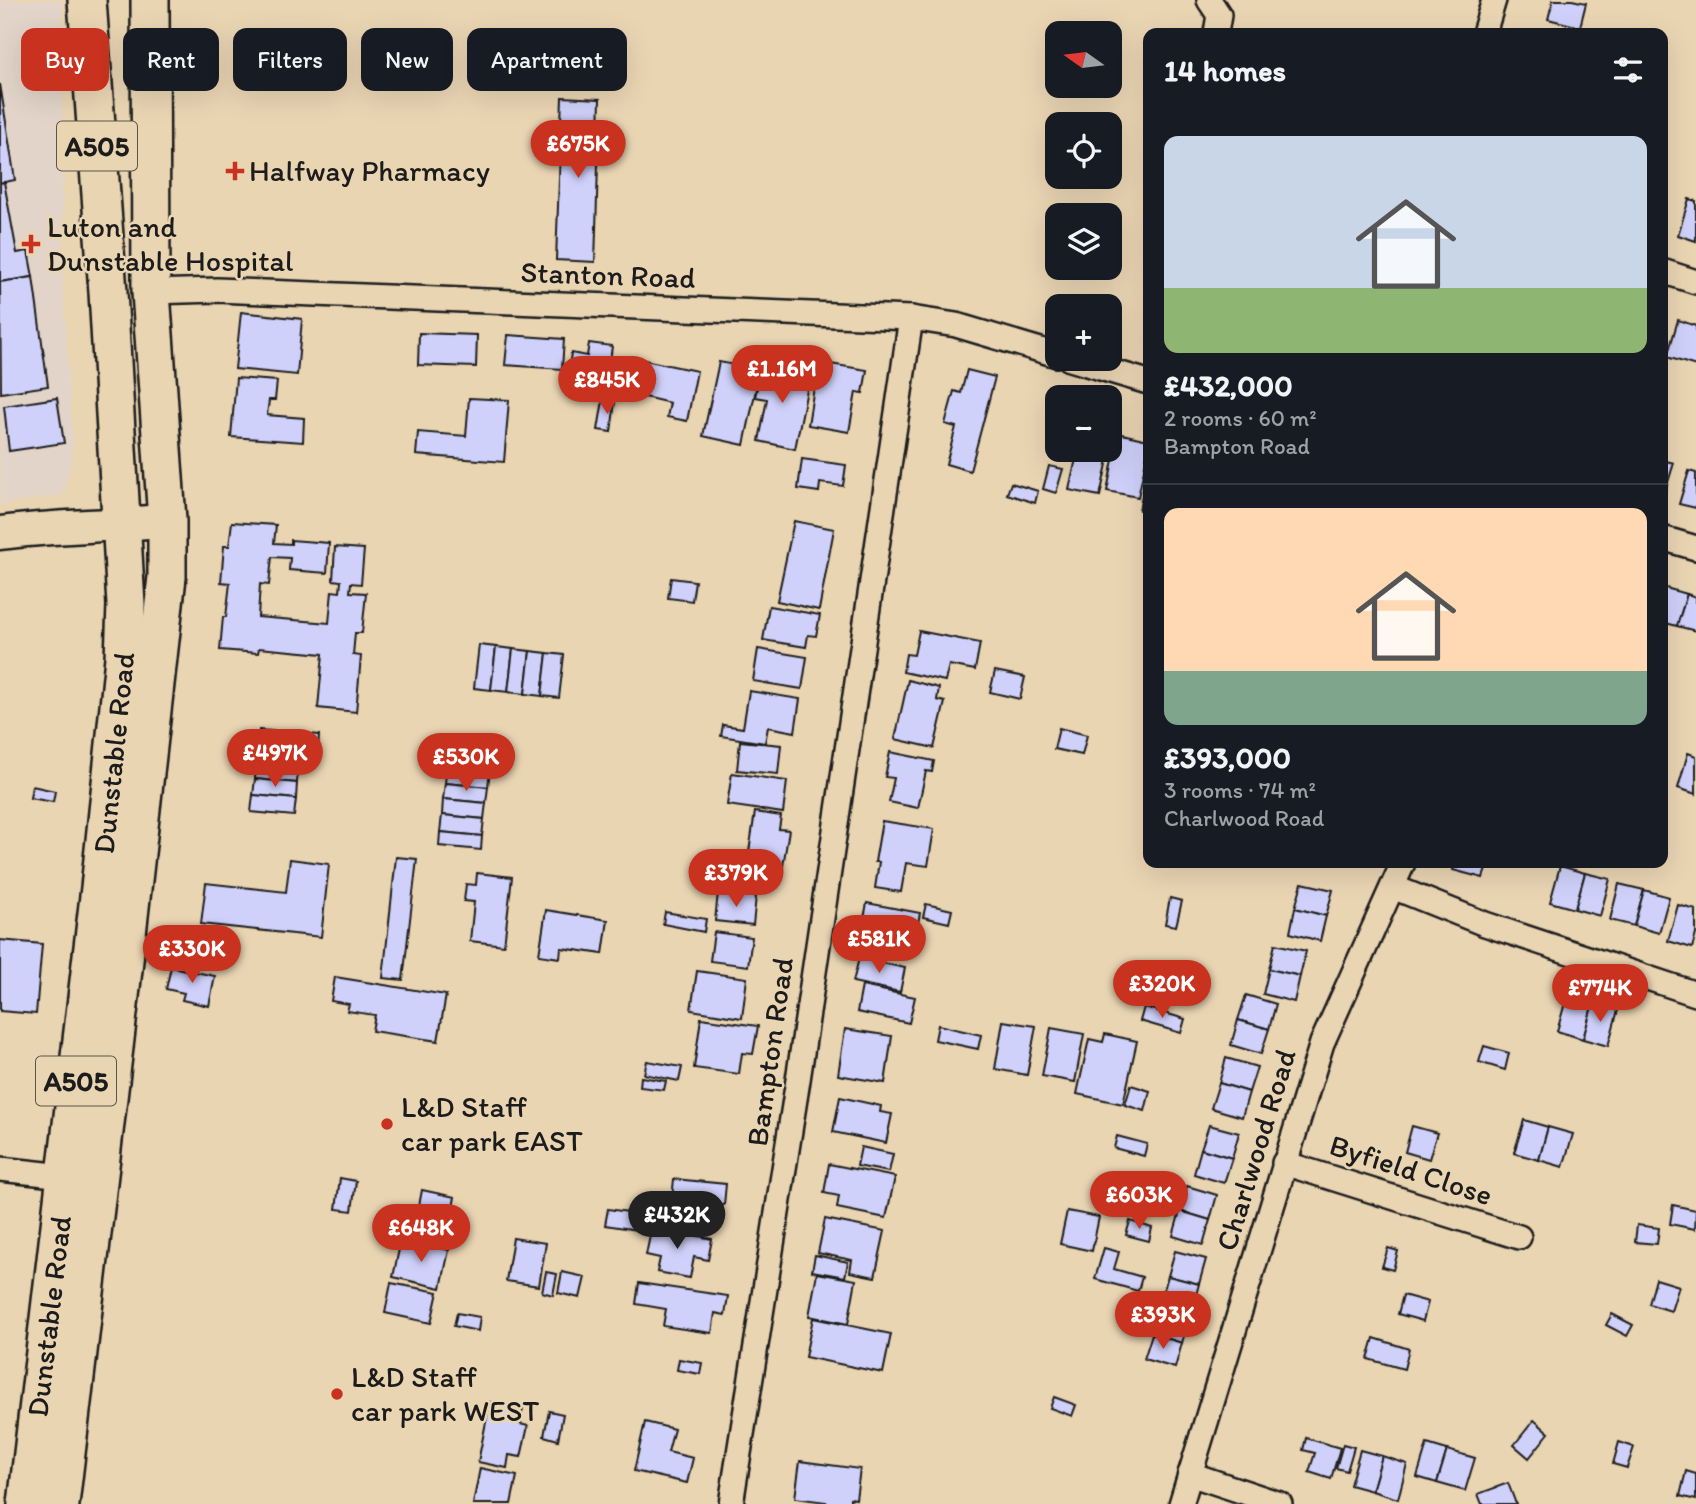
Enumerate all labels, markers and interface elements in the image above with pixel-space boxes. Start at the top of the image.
north arrow [1045,21,1122,98]
map controls [1045,21,1122,462]
chip: Buy [21,28,109,91]
chip: Rent [123,28,219,91]
chip: Filters [233,28,347,91]
chip: New [361,28,453,91]
chip: Apartment [467,28,627,91]
icon: filters [1609,51,1647,89]
text: 14 homes [1164,52,1286,89]
button: locate [1045,112,1122,189]
pin: £675K [529,120,627,180]
road number: A505 [57,122,137,170]
text: £675K [547,129,609,157]
place label: Halfway Pharmacy [249,152,490,189]
marker: Halfway Pharmacy [227,163,243,179]
icon: home [1343,181,1469,307]
button: layers [1045,203,1122,280]
place label: Luton and Dunstable Hospital [47,208,294,279]
marker: Luton and Dunstable Hospital [21,234,41,254]
street label: Stanton Road [520,253,696,296]
button: + [1045,294,1122,371]
pin: £1.16M [725,346,839,405]
text: £1.16M [747,354,817,382]
pin: £845K [558,356,656,416]
text: £845K [574,365,640,393]
text: £432,000 [1164,367,1293,404]
button: − [1045,385,1122,462]
text: 2 rooms · 60 m² [1164,404,1317,432]
text: Bampton Road [1164,432,1310,460]
icon: home [1343,553,1469,679]
street label: Dunstable Road [85,650,142,856]
pin: £497K [226,730,324,789]
pin: £530K [417,734,515,793]
text: £497K [243,738,307,766]
text: £393,000 [1164,739,1291,776]
text: £530K [433,742,499,770]
text: 3 rooms · 74 m² [1164,776,1316,804]
text: Charlwood Road [1164,804,1324,832]
pin: £379K [687,850,785,909]
text: £379K [705,858,767,886]
pin: £581K [830,916,928,975]
text: £581K [848,924,910,952]
pin: £330K [143,926,241,985]
text: £330K [159,934,225,962]
street label: Bampton Road [738,955,801,1149]
pin: £320K [1113,960,1211,1020]
pin: £774K [1551,964,1649,1024]
text: £320K [1129,969,1195,997]
text: £774K [1568,973,1632,1001]
street label: Charlwood Road [1207,1045,1304,1255]
road number: A505 [36,1056,116,1106]
place label: L&D Staff car park EAST [401,1088,583,1159]
marker: L&D Staff car park EAST [379,1116,395,1132]
street label: Byfield Close [1325,1126,1497,1213]
pin: £603K [1090,1172,1188,1231]
text: £603K [1106,1180,1172,1208]
pin: £432K [628,1192,726,1251]
text: £432K [644,1200,710,1228]
pin: £648K [372,1204,470,1264]
street label: Dunstable Road [18,1213,79,1419]
text: £648K [388,1213,454,1241]
pin: £393K [1114,1292,1212,1351]
text: £393K [1131,1300,1195,1328]
place label: L&D Staff car park WEST [351,1358,539,1429]
marker: L&D Staff car park WEST [329,1386,345,1402]

